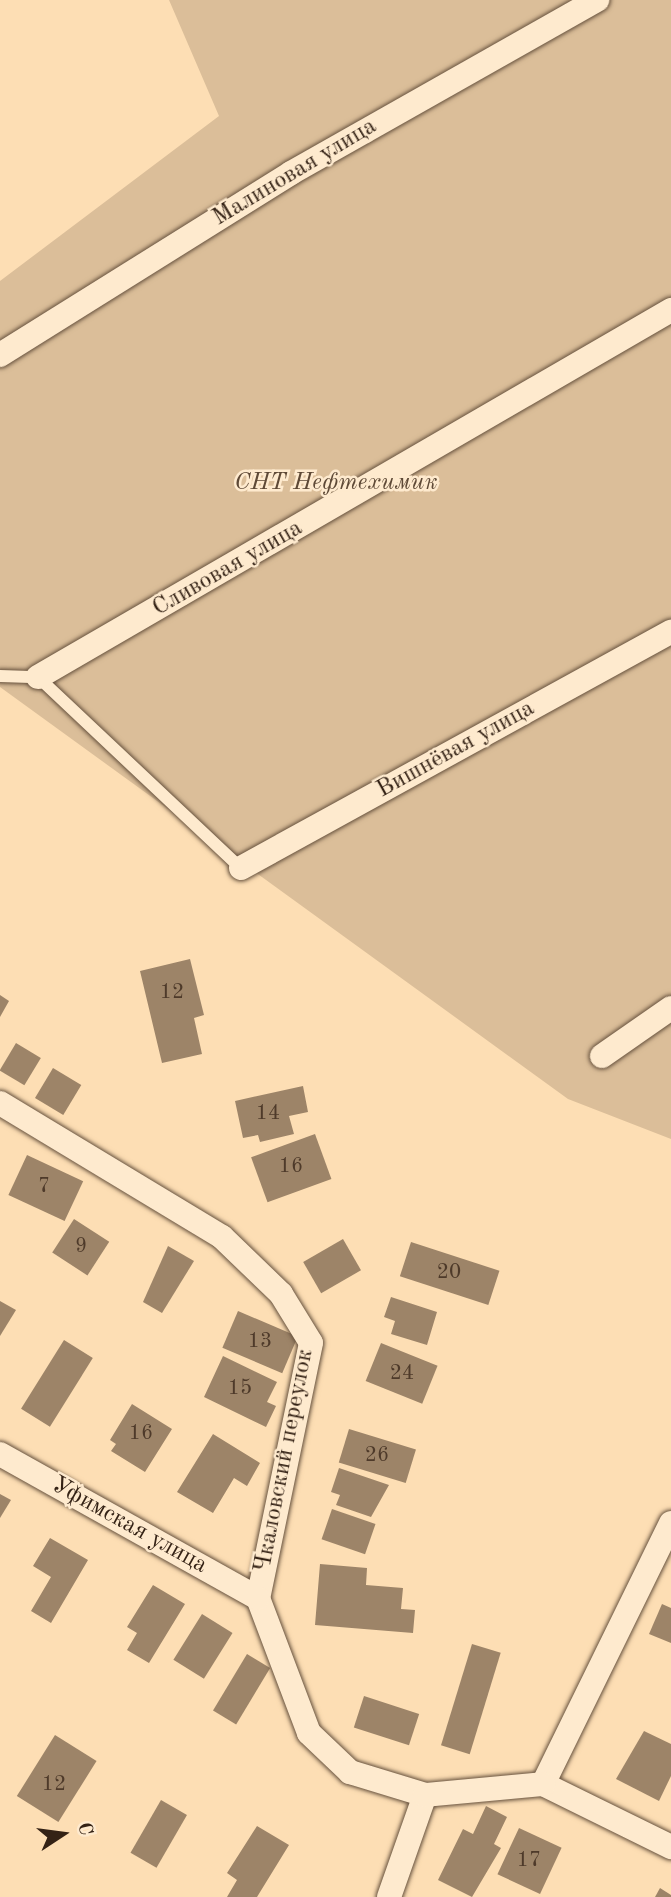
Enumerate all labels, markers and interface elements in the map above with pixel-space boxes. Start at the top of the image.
street label: Малиновая улица [208,113,382,233]
park label: СНТ Нефтехимик [234,470,438,498]
street label: Сливовая улица [148,514,308,624]
street label: Вишнёвая улица [372,695,540,805]
house number: 12 [160,980,184,1006]
house number: 14 [256,1101,280,1127]
house number: 16 [279,1154,303,1180]
house number: 7 [38,1174,50,1200]
house number: 9 [75,1234,87,1260]
house number: 20 [437,1260,461,1286]
house number: 13 [248,1329,272,1355]
street label: Чкаловский переулок [249,1347,321,1575]
house number: 24 [390,1361,414,1387]
house number: 15 [228,1376,252,1402]
house number: 16 [129,1421,153,1447]
house number: 26 [365,1443,389,1469]
street label: Уфимская улица [46,1471,212,1581]
house number: 12 [42,1772,66,1798]
north arrow [28,1799,98,1869]
text: С [73,1821,95,1837]
house number: 17 [517,1848,541,1874]

